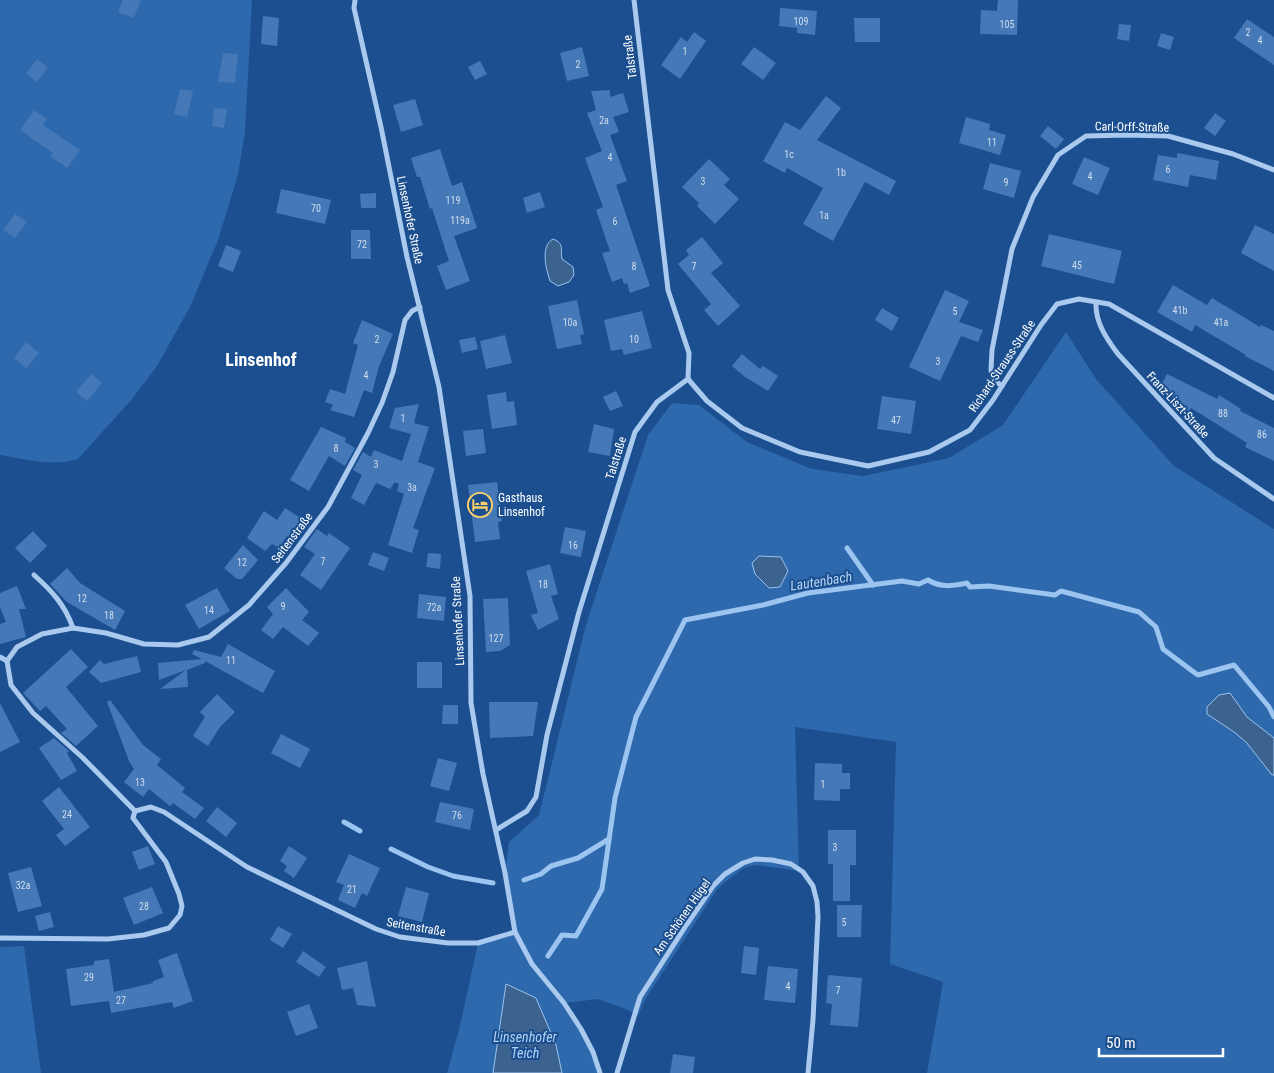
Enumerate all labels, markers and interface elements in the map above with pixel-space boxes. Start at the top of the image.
house number: 109 [794,16,808,27]
house number: 105 [1000,19,1014,30]
house number: 2 [1246,27,1251,38]
street label: Talstraße [620,34,640,80]
house number: 4 [1258,35,1263,46]
house number: 1 [683,46,687,57]
house number: 2 [576,59,581,70]
house number: 2a [599,115,609,126]
street label: Carl-Orff-Straße [1095,119,1170,135]
house number: 11 [987,137,997,148]
house number: 1c [784,149,794,160]
house number: 4 [608,152,613,163]
house number: 6 [1166,164,1171,175]
house number: 1b [836,167,846,178]
house number: 4 [1088,171,1093,182]
street label: Linsenhofer Straße [394,175,426,266]
house number: 3 [701,176,706,187]
house number: 9 [1004,177,1009,188]
house number: 119 [446,195,460,206]
house number: 70 [311,203,321,214]
house number: 1a [819,210,829,221]
house number: 119a [450,215,470,226]
house number: 6 [613,216,618,227]
house number: 72 [357,239,367,250]
house number: 45 [1072,260,1082,271]
house number: 8 [632,261,637,272]
house number: 7 [692,261,697,272]
house number: 41b [1173,305,1187,316]
house number: 5 [953,306,958,317]
house number: 10a [563,317,578,328]
street label: Richard-Strauss-Straße [966,317,1038,415]
house number: 41a [1214,317,1229,328]
house number: 2 [375,334,380,345]
house number: 10 [629,334,639,345]
district label: Linsenhof [225,349,297,370]
house number: 3 [936,356,941,367]
street label: Franz-Liszt-Straße [1144,369,1212,441]
house number: 4 [364,370,369,381]
house number: 88 [1218,408,1228,419]
house number: 1 [401,413,405,424]
house number: 47 [891,415,901,426]
house number: 86 [1257,429,1267,440]
street label: Talstraße [603,434,629,481]
house number: 8 [334,443,339,454]
house number: 3 [374,459,379,470]
house number: 3a [407,482,417,493]
place label: Gasthaus Linsenhof [498,491,545,519]
hotel icon: Gasthaus Linsenhof [467,492,493,518]
street label: Seitenstraße [268,510,316,566]
house number: 16 [568,540,578,551]
house number: 7 [321,556,326,567]
house number: 12 [237,557,247,568]
water label: Lautenbach [789,568,853,594]
street label: Linsenhofer Straße [449,576,467,666]
house number: 18 [538,579,548,590]
house number: 12 [77,593,87,604]
house number: 9 [281,601,286,612]
house number: 72a [427,602,442,613]
house number: 14 [204,605,214,616]
house number: 18 [104,610,114,621]
house number: 127 [489,633,503,644]
house number: 11 [226,655,236,666]
house number: 13 [135,777,145,788]
house number: 1 [821,779,825,790]
house number: 24 [62,809,72,820]
house number: 76 [452,810,462,821]
house number: 3 [833,842,838,853]
street label: Am Schönen Hügel [650,876,714,958]
house number: 32a [16,880,31,891]
house number: 21 [347,884,357,895]
house number: 28 [139,901,149,912]
street label: Seitenstraße [385,915,447,939]
house number: 5 [842,917,847,928]
house number: 29 [84,972,94,983]
house number: 4 [786,981,791,992]
house number: 7 [836,985,841,996]
house number: 27 [116,995,126,1006]
scale bar [1099,1026,1223,1058]
water label: Linsenhofer Teich [493,1029,558,1061]
text: 50 m [1106,1034,1136,1052]

